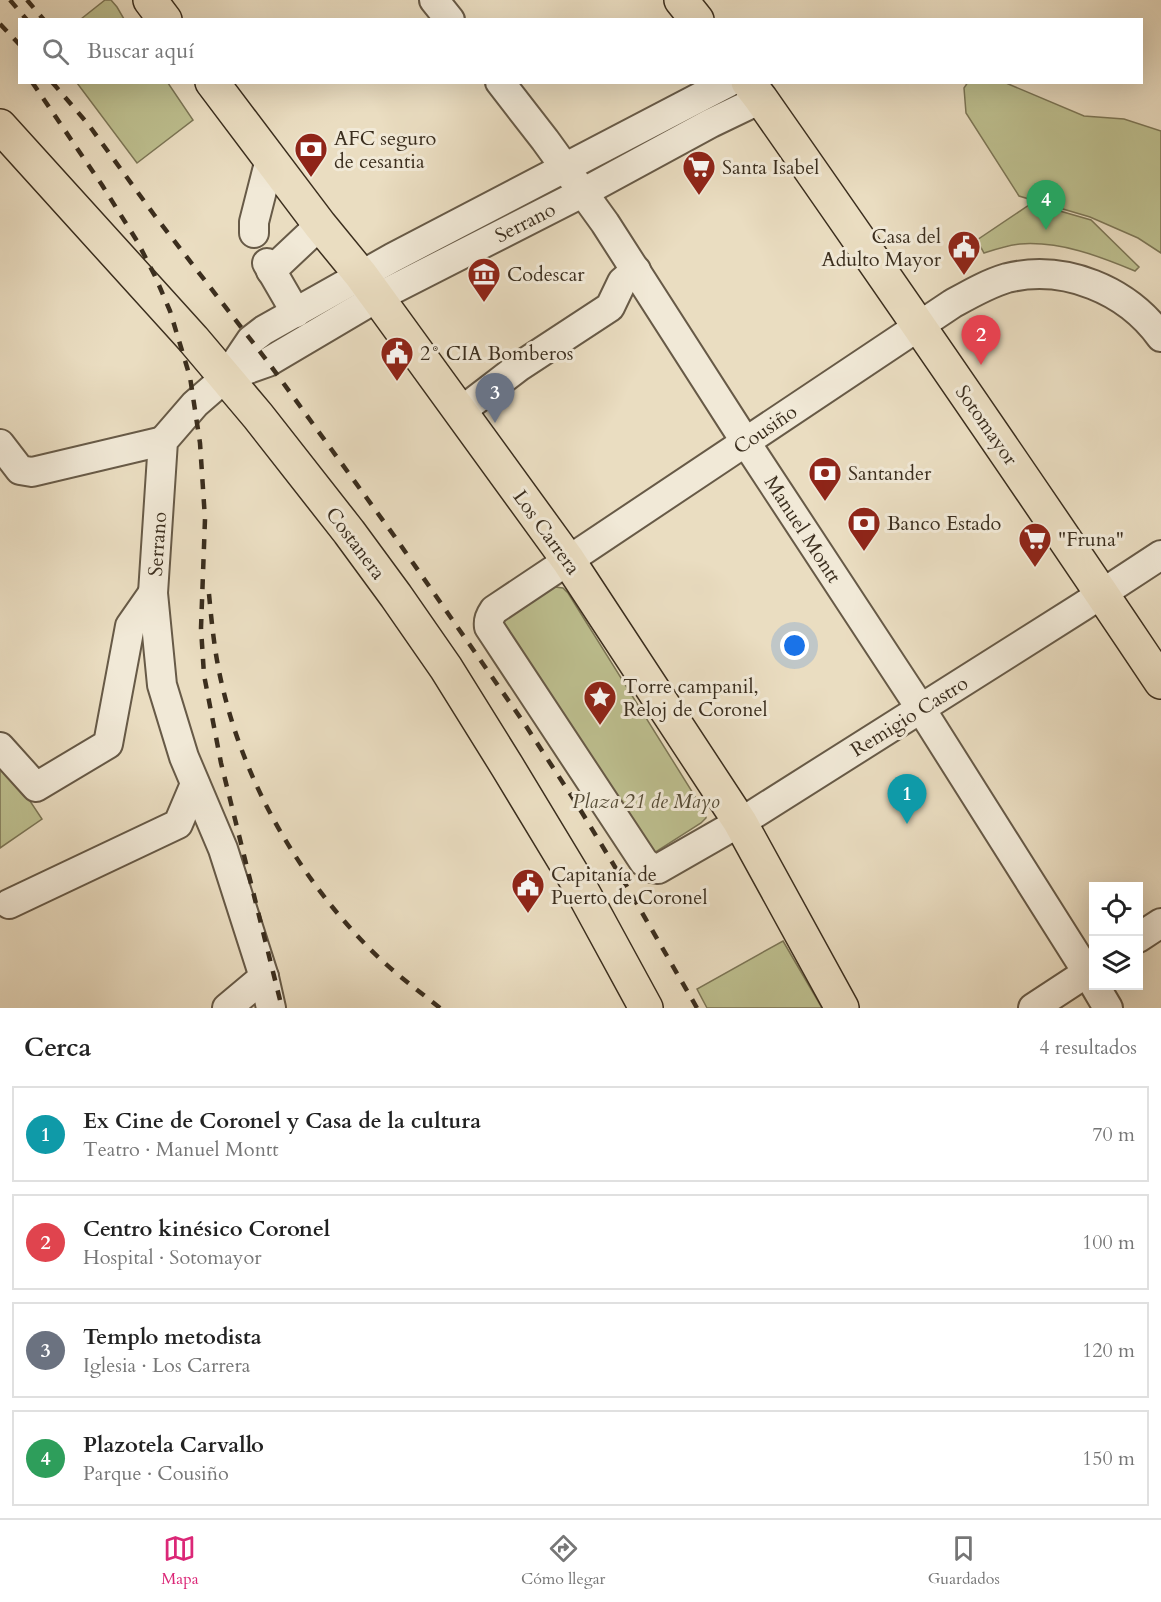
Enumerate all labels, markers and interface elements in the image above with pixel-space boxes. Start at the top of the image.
search box [18,18,1143,84]
icon: search [39,35,72,68]
text: Buscar aquí [87,36,194,66]
place label: AFC seguro de cesantia [334,125,437,175]
bank icon: AFC seguro de cesantia [293,131,329,178]
supermarket icon: Santa Isabel [681,149,717,196]
place label: Santa Isabel [722,154,819,181]
pin: 4 [1026,180,1066,230]
street label: Serrano [490,196,560,249]
place label: Casa del Adulto Mayor [821,223,942,273]
public building icon: Casa del Adulto Mayor [946,229,982,276]
museum icon: Codescar [466,256,502,303]
place label: Codescar [507,261,585,288]
pin: 2 [962,316,1000,365]
public building icon: 2° CIA Bomberos [379,335,415,382]
place label: 2° CIA Bomberos [420,340,574,367]
pin: 3 [476,374,514,423]
street label: Sotomayor [949,380,1024,471]
street label: Cousiño [728,398,803,461]
bank icon: Santander [807,455,843,502]
place label: Santander [848,460,932,487]
street label: Manuel Montt [758,470,848,589]
street label: Los Carrera [507,485,587,580]
street label: Costanera [320,502,392,585]
bank icon: Banco Estado [846,505,882,552]
place label: Banco Estado [887,510,1002,537]
street label: Serrano [142,511,173,577]
supermarket icon: "Fruna" [1017,521,1053,568]
place label: "Fruna" [1058,526,1124,553]
your location [780,631,809,660]
street label: Remigio Castro [845,669,973,763]
place label: Torre campanil, Reloj de Coronel [623,673,768,723]
place icon: Torre campanil, Reloj de Coronel [582,679,618,726]
pin: 1 [888,774,926,824]
park label: Plaza 21 de Mayo [572,788,720,815]
place label: Capitanía de Puerto de Coronel [551,861,708,911]
public building icon: Capitanía de Puerto de Coronel [510,867,546,914]
map controls [1089,882,1143,990]
button: locate [1089,882,1143,936]
button: layers [1089,936,1143,990]
text: Cerca [24,1030,91,1065]
text: 4 resultados [1039,1034,1137,1061]
text: Ex Cine de Coronel y Casa de la cultura [83,1106,481,1136]
text: 1 [40,1121,51,1148]
text: 70 m [1092,1121,1135,1148]
text: Teatro · Manuel Montt [83,1136,279,1163]
text: Centro kinésico Coronel [83,1214,330,1244]
text: 2 [40,1229,51,1256]
text: 100 m [1082,1229,1135,1256]
text: Hospital · Sotomayor [83,1244,262,1271]
text: Templo metodista [83,1322,262,1352]
text: 3 [40,1337,51,1364]
text: 120 m [1082,1337,1135,1364]
text: Iglesia · Los Carrera [83,1352,251,1379]
text: Plazotela Carvallo [83,1430,264,1460]
text: 4 [40,1445,51,1472]
text: 150 m [1082,1445,1135,1472]
text: Parque · Cousiño [83,1460,229,1487]
tab: Mapa [161,1532,199,1590]
tab: Cómo llegar [521,1532,605,1590]
tab: Guardados [928,1532,1000,1590]

